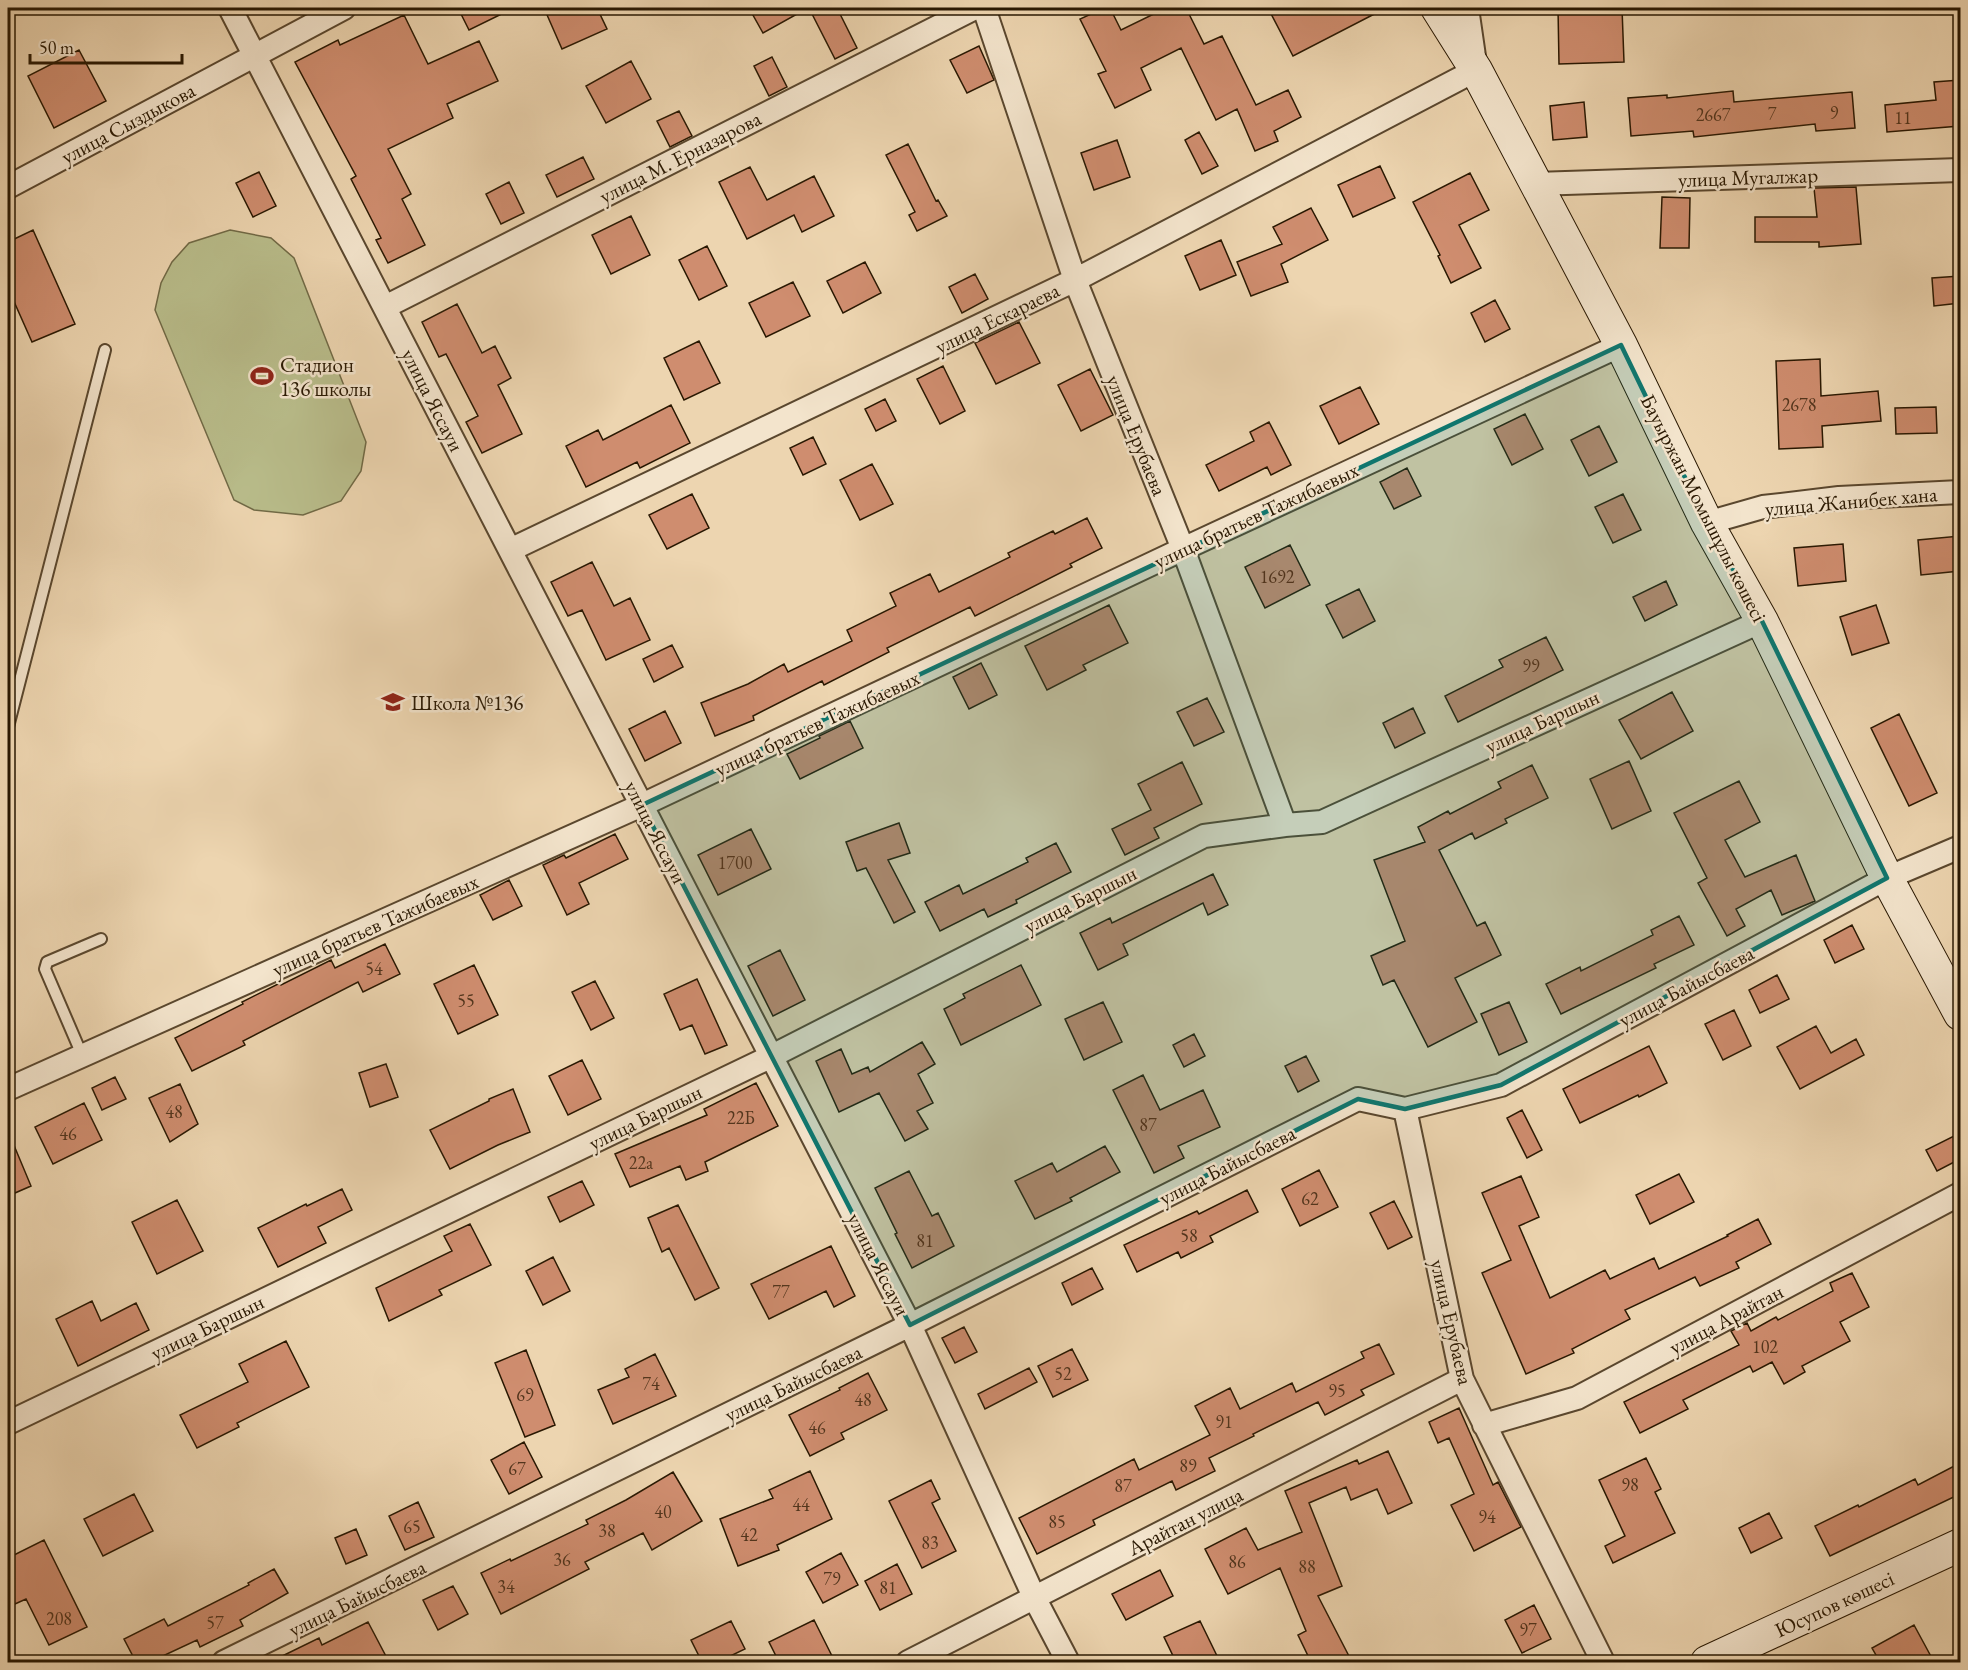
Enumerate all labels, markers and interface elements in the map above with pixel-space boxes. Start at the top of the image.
scale bar [30,27,182,65]
text: 50 m [39,36,74,59]
street label: улица Сыздыкова [56,76,200,170]
house number: 9 [1830,101,1839,124]
house number: 7 [1768,102,1777,125]
house number: 2667 [1696,103,1731,126]
street label: улица М. Ерназарова [595,104,766,209]
house number: 11 [1894,106,1912,129]
street label: улица Мугалжар [1678,161,1819,193]
street label: улица Ескараева [930,276,1064,360]
street label: улица Яссауи [396,344,470,456]
place label: Стадион 136 школы [280,351,372,402]
sports icon: Стадион 136 школы [249,363,275,389]
street label: улица Ерубаева [1101,371,1174,500]
street label: Бауыржан Момышұлы көшесі [1635,390,1773,626]
house number: 2678 [1782,393,1816,416]
street label: улица братьев Тажибаевых [1149,456,1363,574]
street label: улица Жанибек хана [1764,480,1939,522]
house number: 1692 [1260,565,1295,588]
house number: 99 [1522,654,1540,677]
street label: улица братьев Тажибаевых [710,664,924,782]
street label: улица Баршын [1480,683,1604,759]
school or university icon: Школа №136 [380,689,406,715]
place label: Школа №136 [411,689,523,716]
street label: улица Яссауи [619,776,693,888]
house number: 1700 [718,851,753,874]
street label: улица Баршын [1019,859,1141,939]
street label: улица братьев Тажибаевых [268,867,482,983]
street label: улица Байысбаева [1614,939,1759,1033]
house number: 54 [365,957,383,980]
house number: 55 [457,989,475,1012]
street label: улица Баршын [584,1078,706,1156]
house number: 48 [165,1100,183,1123]
house number: 22Б [727,1106,755,1129]
house number: 87 [1139,1113,1157,1136]
street label: улица Байысбаева [1154,1119,1300,1211]
house number: 46 [59,1122,77,1145]
house number: 22а [629,1151,654,1174]
house number: 62 [1301,1187,1319,1210]
street label: улица Яссауи [842,1208,916,1320]
house number: 58 [1180,1224,1198,1247]
house number: 81 [916,1229,934,1252]
street label: улица Ерубаева [1424,1257,1480,1388]
street label: улица Арайтан [1664,1278,1788,1360]
house number: 77 [772,1280,790,1303]
street label: улица Баршын [146,1288,268,1366]
house number: 102 [1752,1335,1778,1358]
street label: улица Байысбаева [720,1338,867,1428]
house number: 52 [1054,1362,1072,1385]
house number: 74 [642,1372,660,1395]
house number: 95 [1328,1379,1346,1402]
house number: 69 [516,1383,534,1406]
house number: 48 [854,1388,872,1411]
house number: 91 [1215,1410,1233,1433]
house number: 46 [808,1416,826,1439]
house number: 89 [1179,1454,1197,1477]
house number: 67 [508,1457,526,1480]
house number: 98 [1621,1473,1639,1496]
house number: 87 [1114,1474,1132,1497]
street label: Арайтан улица [1122,1480,1248,1562]
house number: 44 [792,1493,810,1516]
house number: 40 [654,1500,672,1523]
house number: 94 [1478,1505,1496,1528]
house number: 85 [1048,1510,1066,1533]
house number: 65 [403,1515,421,1538]
house number: 38 [598,1519,616,1542]
house number: 42 [740,1523,758,1546]
house number: 83 [921,1531,939,1554]
house number: 36 [553,1548,571,1571]
house number: 86 [1228,1550,1246,1573]
street label: улица Байысбаева [284,1553,431,1643]
house number: 88 [1298,1555,1316,1578]
street label: Юсупов көшесі [1770,1564,1898,1644]
house number: 79 [823,1567,841,1590]
house number: 34 [497,1575,515,1598]
house number: 81 [879,1576,897,1599]
house number: 208 [46,1607,72,1630]
house number: 57 [206,1611,224,1634]
house number: 97 [1519,1618,1537,1641]

